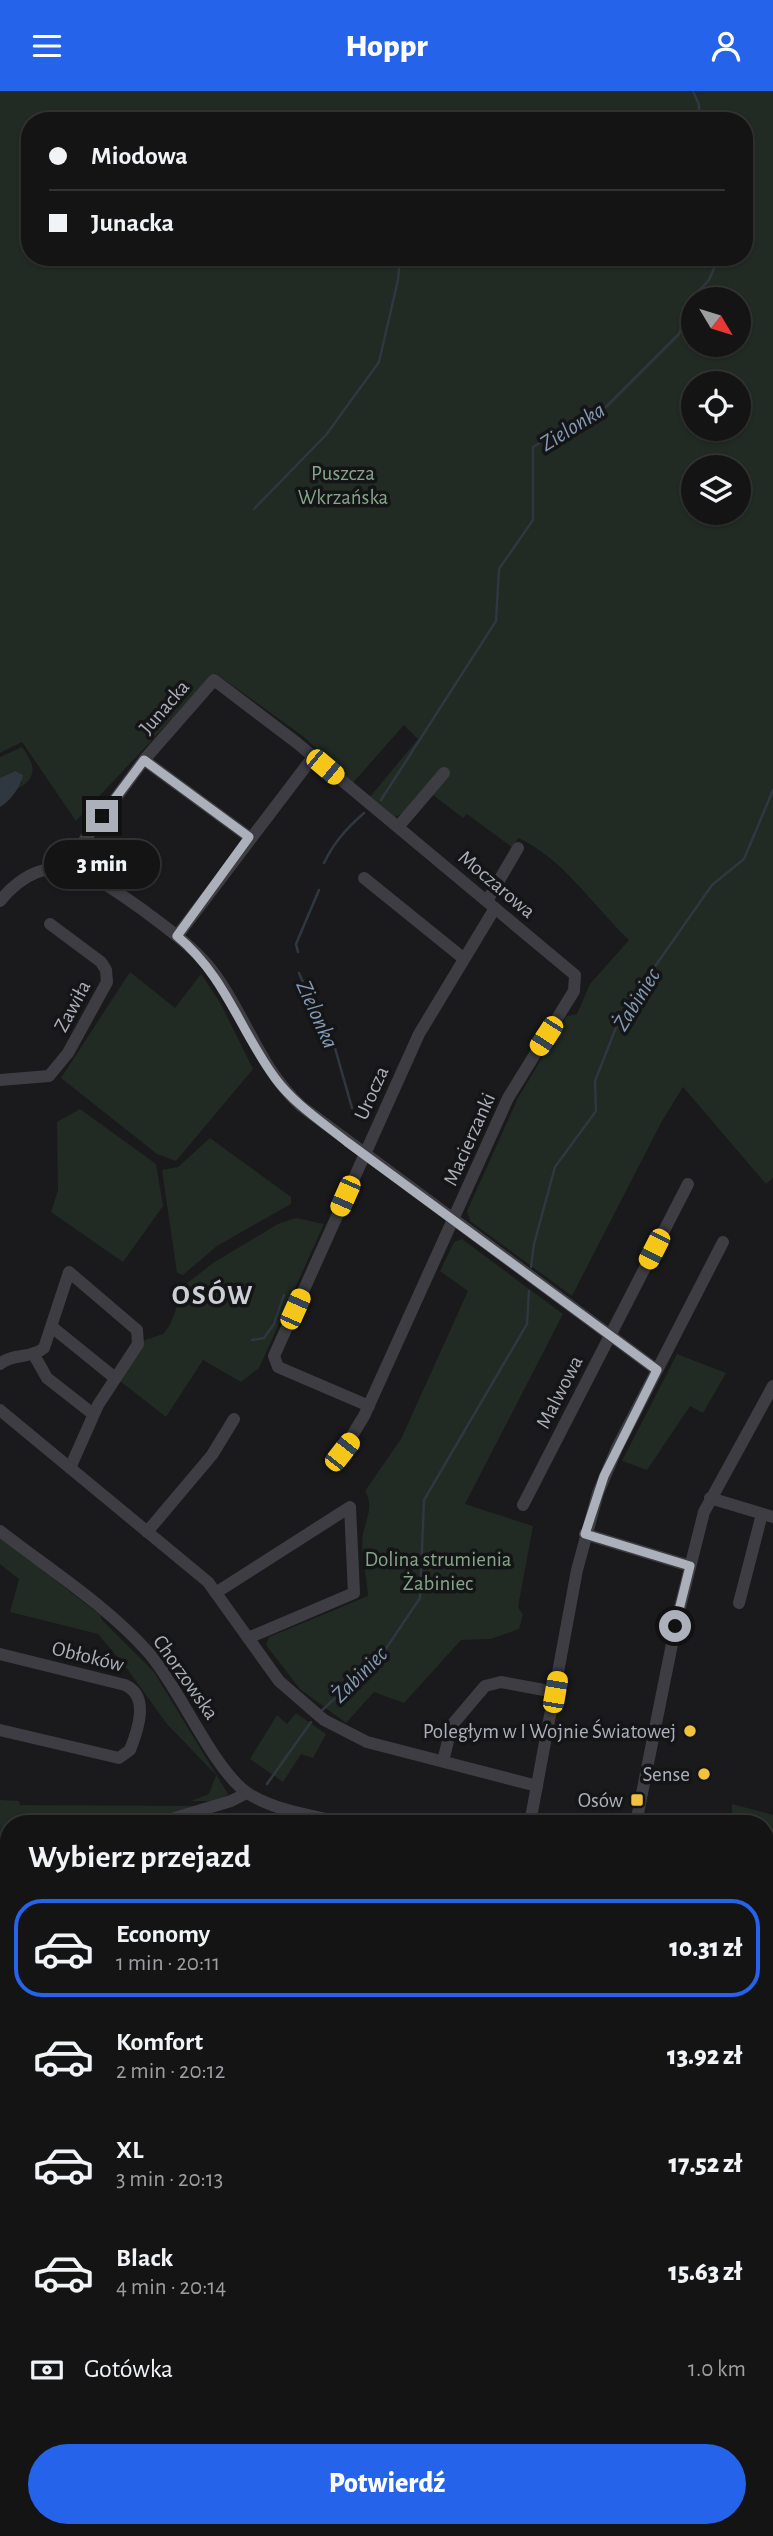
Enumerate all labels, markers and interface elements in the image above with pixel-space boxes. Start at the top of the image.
icon: menu [28,27,66,65]
icon: person [707,27,745,65]
text: Hoppr [345,30,428,62]
text: Miodowa [91,143,188,169]
text: Junacka [91,210,174,236]
north arrow [681,287,751,357]
map controls [681,287,751,525]
button: locate [681,371,751,441]
water label: Zielonka [536,399,609,456]
button: layers [681,455,751,525]
park label: Puszcza Wkrzańska [298,463,389,508]
street label: Junacka [135,676,194,738]
car [303,745,348,789]
route end [86,800,118,832]
callout: 3 min [44,841,160,889]
street label: Moczarowa [454,846,539,922]
text: 3 min [77,853,127,876]
water label: Żabiniec [608,963,665,1035]
street label: Zawiła [50,977,95,1035]
water label: Zielonka [292,977,342,1052]
car [526,1013,567,1059]
street label: Urocza [350,1063,393,1123]
street label: Macierzanki [440,1090,499,1189]
car [327,1173,364,1219]
car [636,1226,673,1272]
district label: OSÓW [172,1279,254,1310]
car [277,1286,314,1332]
street label: Malwowa [532,1352,587,1432]
car [321,1429,364,1475]
park label: Dolina strumienia Żabiniec [364,1549,512,1594]
route start [659,1610,691,1642]
street label: Chorzowska [149,1631,222,1724]
street label: Obłoków [50,1637,126,1676]
water label: Żabiniec [326,1641,393,1707]
car [542,1669,569,1715]
place label: Poległym w I Wojnie Światowej [423,1718,676,1742]
marker: Poległym w I Wojnie Światowej [682,1723,698,1739]
place label: Sense [643,1764,690,1785]
marker: Sense [696,1766,712,1782]
place label: Osów [578,1790,623,1811]
marker: Osów [629,1792,645,1808]
text: Wybierz przejazd [28,1841,251,1873]
icon: car [32,1917,95,1980]
text: Economy [116,1921,210,1947]
text: 10.31 zł [669,1935,742,1961]
text: 1 min · 20:11 [116,1952,220,1975]
icon: car [32,2025,95,2088]
text: Komfort [116,2029,203,2055]
text: 13.92 zł [667,2043,742,2069]
text: 2 min · 20:12 [116,2060,225,2083]
icon: car [32,2133,95,2196]
text: XL [116,2137,143,2163]
text: 17.52 zł [668,2151,742,2177]
text: 3 min · 20:13 [116,2168,223,2191]
icon: car [32,2241,95,2304]
text: Black [116,2245,173,2271]
text: 15.63 zł [668,2259,742,2285]
text: 4 min · 20:14 [116,2276,226,2299]
icon: cash [28,2351,66,2389]
text: Gotówka [84,2356,173,2382]
text: 1.0 km [688,2358,746,2381]
button: Potwierdź [28,2444,746,2524]

